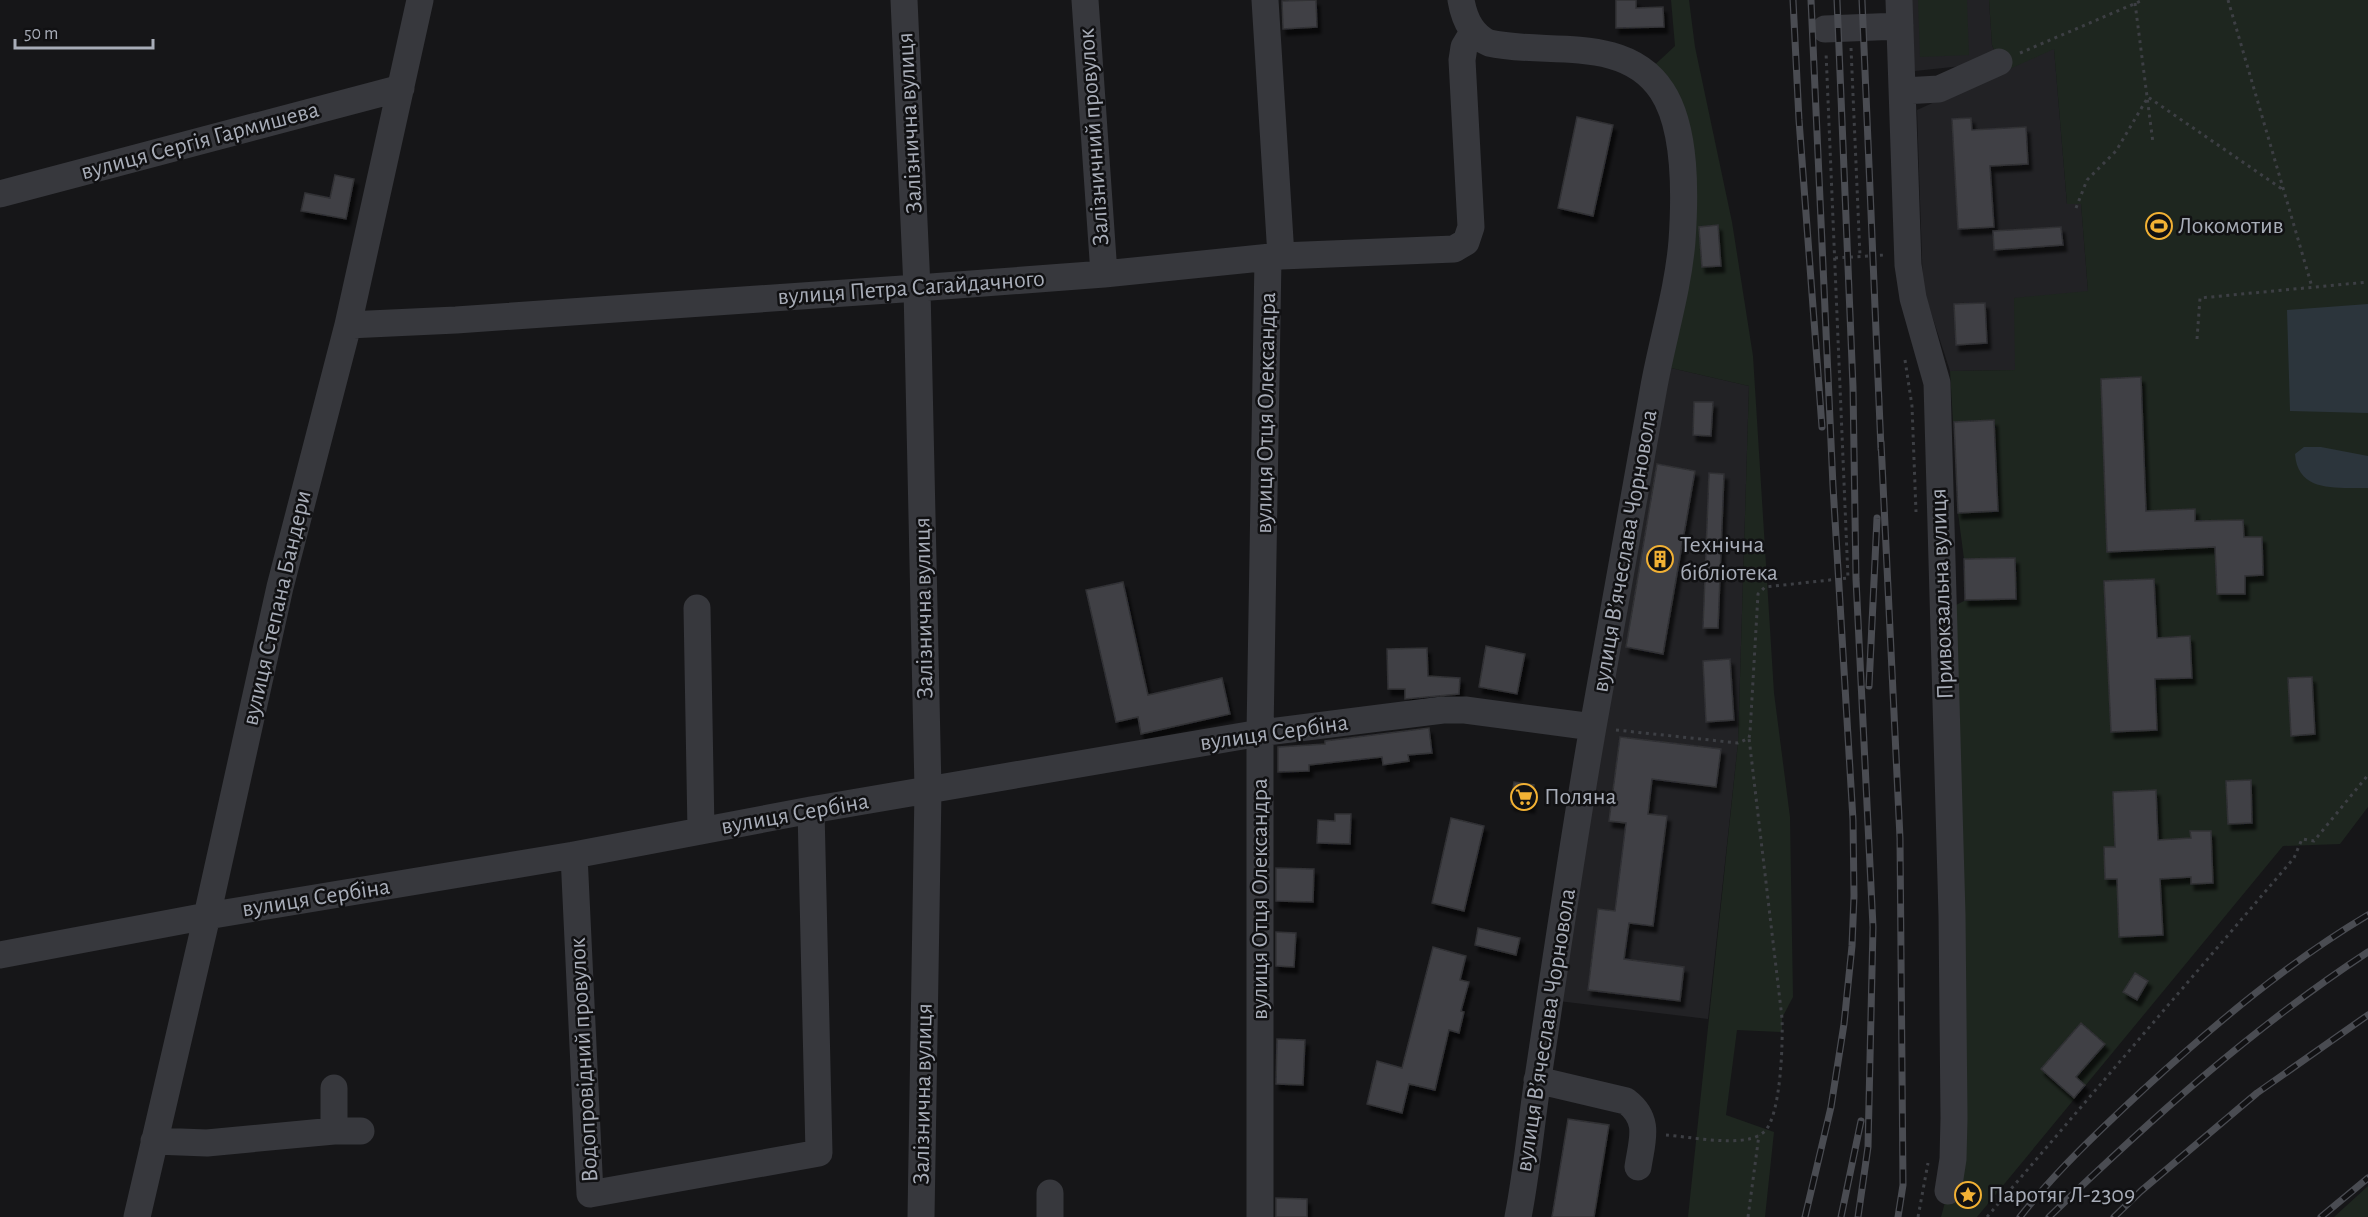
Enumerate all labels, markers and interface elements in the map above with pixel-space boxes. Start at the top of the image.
scale bar [15,12,153,50]
text: 50 m [24,25,58,43]
street label: Залізничний провулок [1074,27,1114,247]
street label: Залізнична вулиця [893,32,927,214]
street label: вулиця Сергія Гармишева [78,98,322,184]
sports icon: Локомотив [2144,211,2174,241]
place label: Локомотив [2178,214,2284,238]
street label: вулиця Петра Сагайдачного [777,267,1045,309]
street label: вулиця Отця Олександра [1252,292,1280,534]
street label: вулиця Вʼячеслава Чорновола [1588,408,1662,694]
street label: вулиця Степана Бандери [238,488,316,728]
street label: Привокзальна вулиця [1926,488,1958,700]
street label: Залізнична вулиця [910,517,938,699]
place label: Технічна бібліотека [1680,533,1778,585]
building icon: Технічна бібліотека [1645,544,1675,574]
street label: вулиця Сербіна [1198,711,1350,755]
street label: вулиця Отця Олександра [1248,778,1272,1020]
supermarket icon: Поляна [1509,782,1539,812]
place label: Поляна [1544,785,1617,809]
street label: вулиця Сербіна [719,789,871,839]
street label: вулиця Сербіна [240,874,392,922]
street label: вулиця Вʼячеслава Чорновола [1512,887,1580,1173]
street label: Водопровідний провулок [566,937,602,1183]
street label: Залізнична вулиця [909,1003,937,1185]
place icon: Паротяг Л-2309 [1953,1180,1983,1210]
place label: Паротяг Л-2309 [1988,1183,2135,1207]

